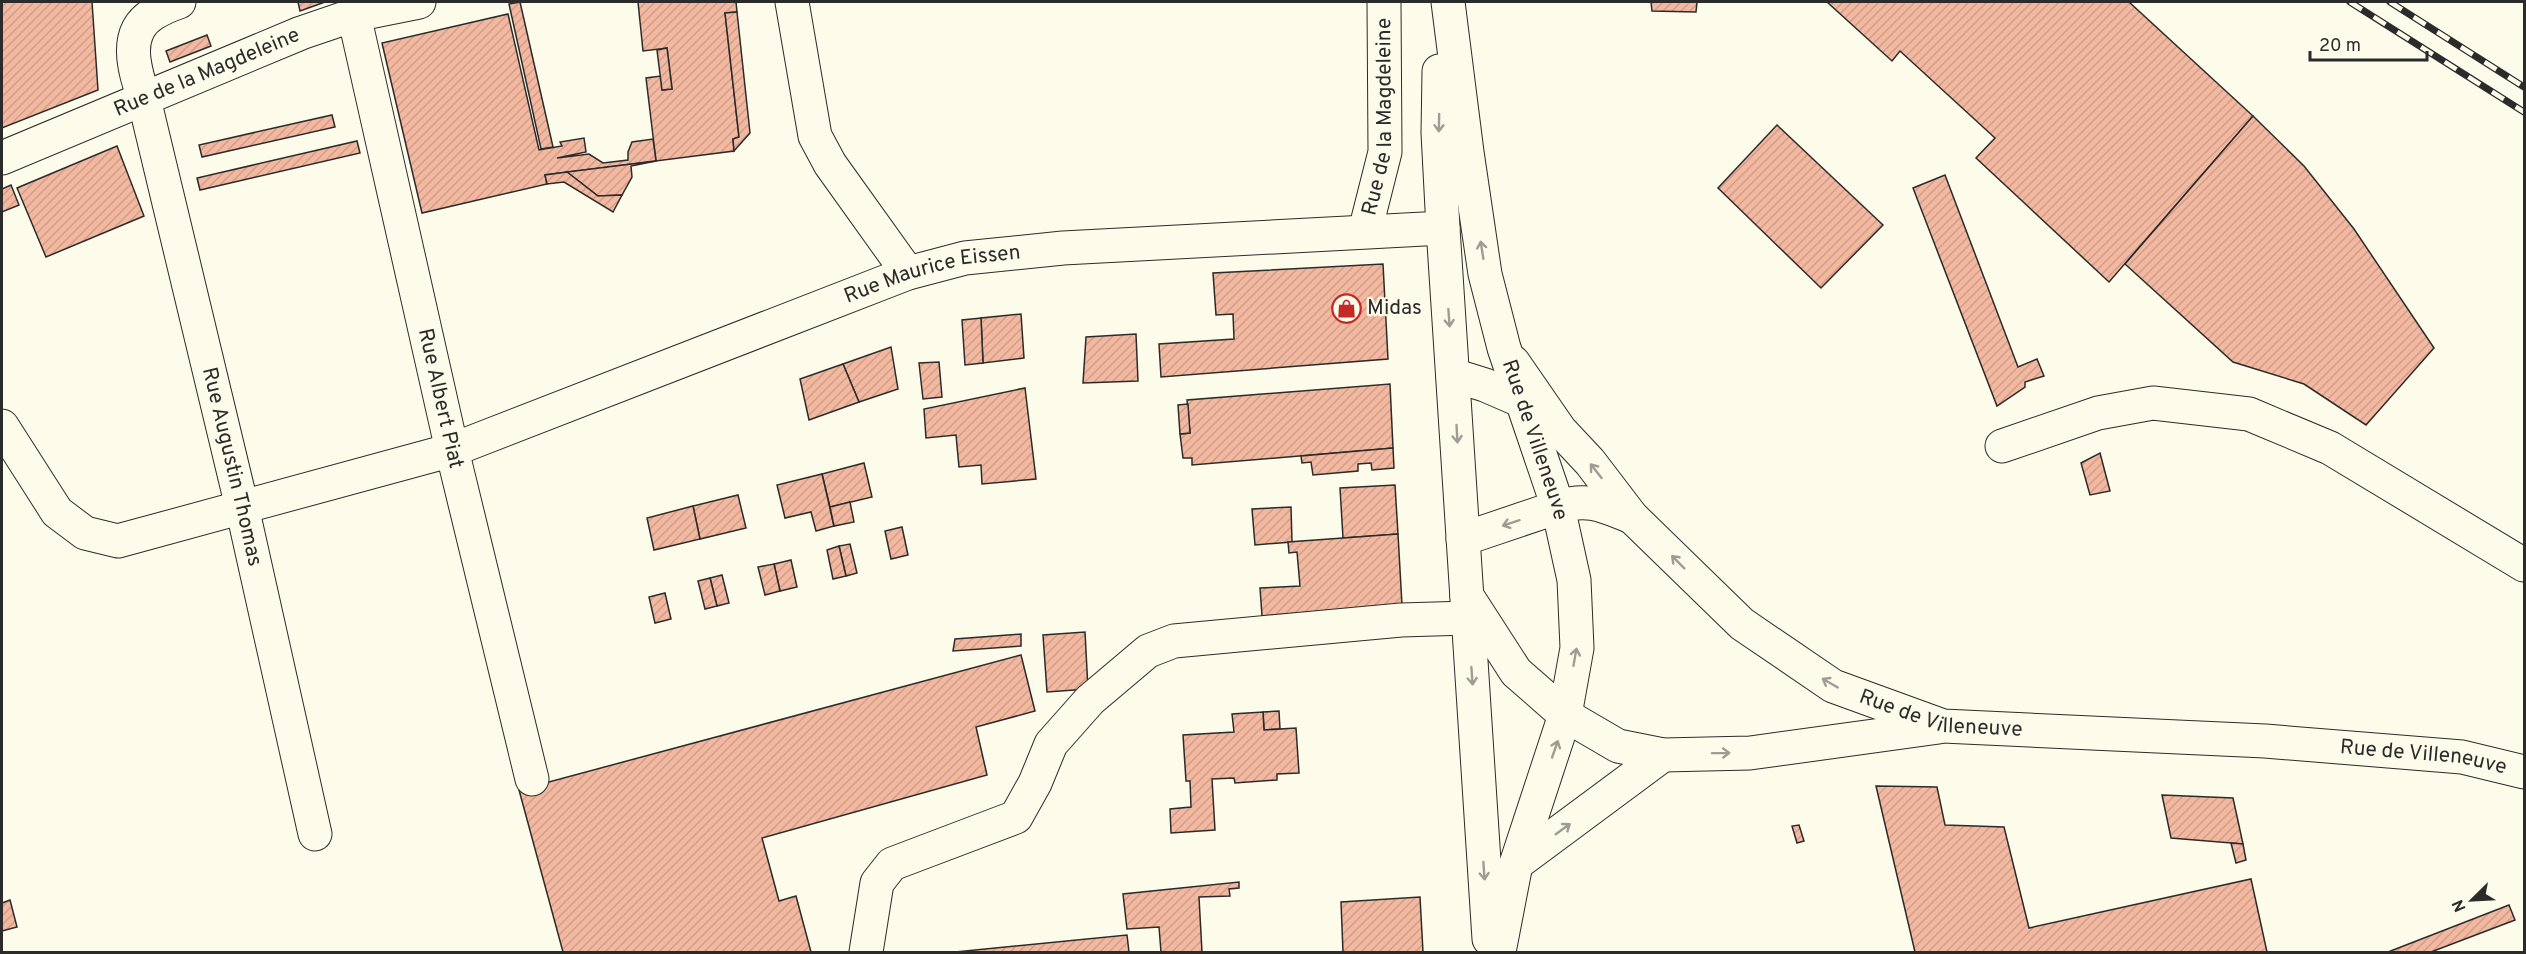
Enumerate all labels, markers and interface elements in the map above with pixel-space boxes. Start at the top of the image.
street label: Rue de la Magdeleine [1356,18,1399,218]
street label: Rue de la Magdeleine [110,21,304,123]
scale bar [2310,24,2427,62]
text: 20 m [2319,35,2361,58]
one-way arrow [1433,112,1444,132]
street label: Rue Maurice Eissen [840,239,1022,310]
one-way arrow [1476,241,1487,260]
shop icon: Midas [1330,292,1362,324]
place label: Midas [1367,295,1422,322]
one-way arrow [1444,307,1455,327]
street label: Rue Albert Piat [412,326,469,471]
street label: Rue de Villeneuve [1495,356,1574,523]
street label: Rue Augustin Thomas [195,365,268,569]
one-way arrow [1451,423,1462,443]
one-way arrow [1590,463,1603,479]
one-way arrow [1502,518,1521,529]
one-way arrow [1671,555,1686,569]
one-way arrow [1570,648,1581,668]
one-way arrow [1466,666,1477,686]
one-way arrow [1822,677,1839,689]
street label: Rue de Villeneuve [1855,683,2023,743]
street label: Rue de Villeneuve [2339,734,2510,781]
one-way arrow [1550,740,1561,759]
one-way arrow [1711,748,1731,759]
one-way arrow [1554,823,1570,835]
one-way arrow [1479,860,1490,880]
north arrow [2442,870,2502,930]
text: N [2449,896,2472,915]

